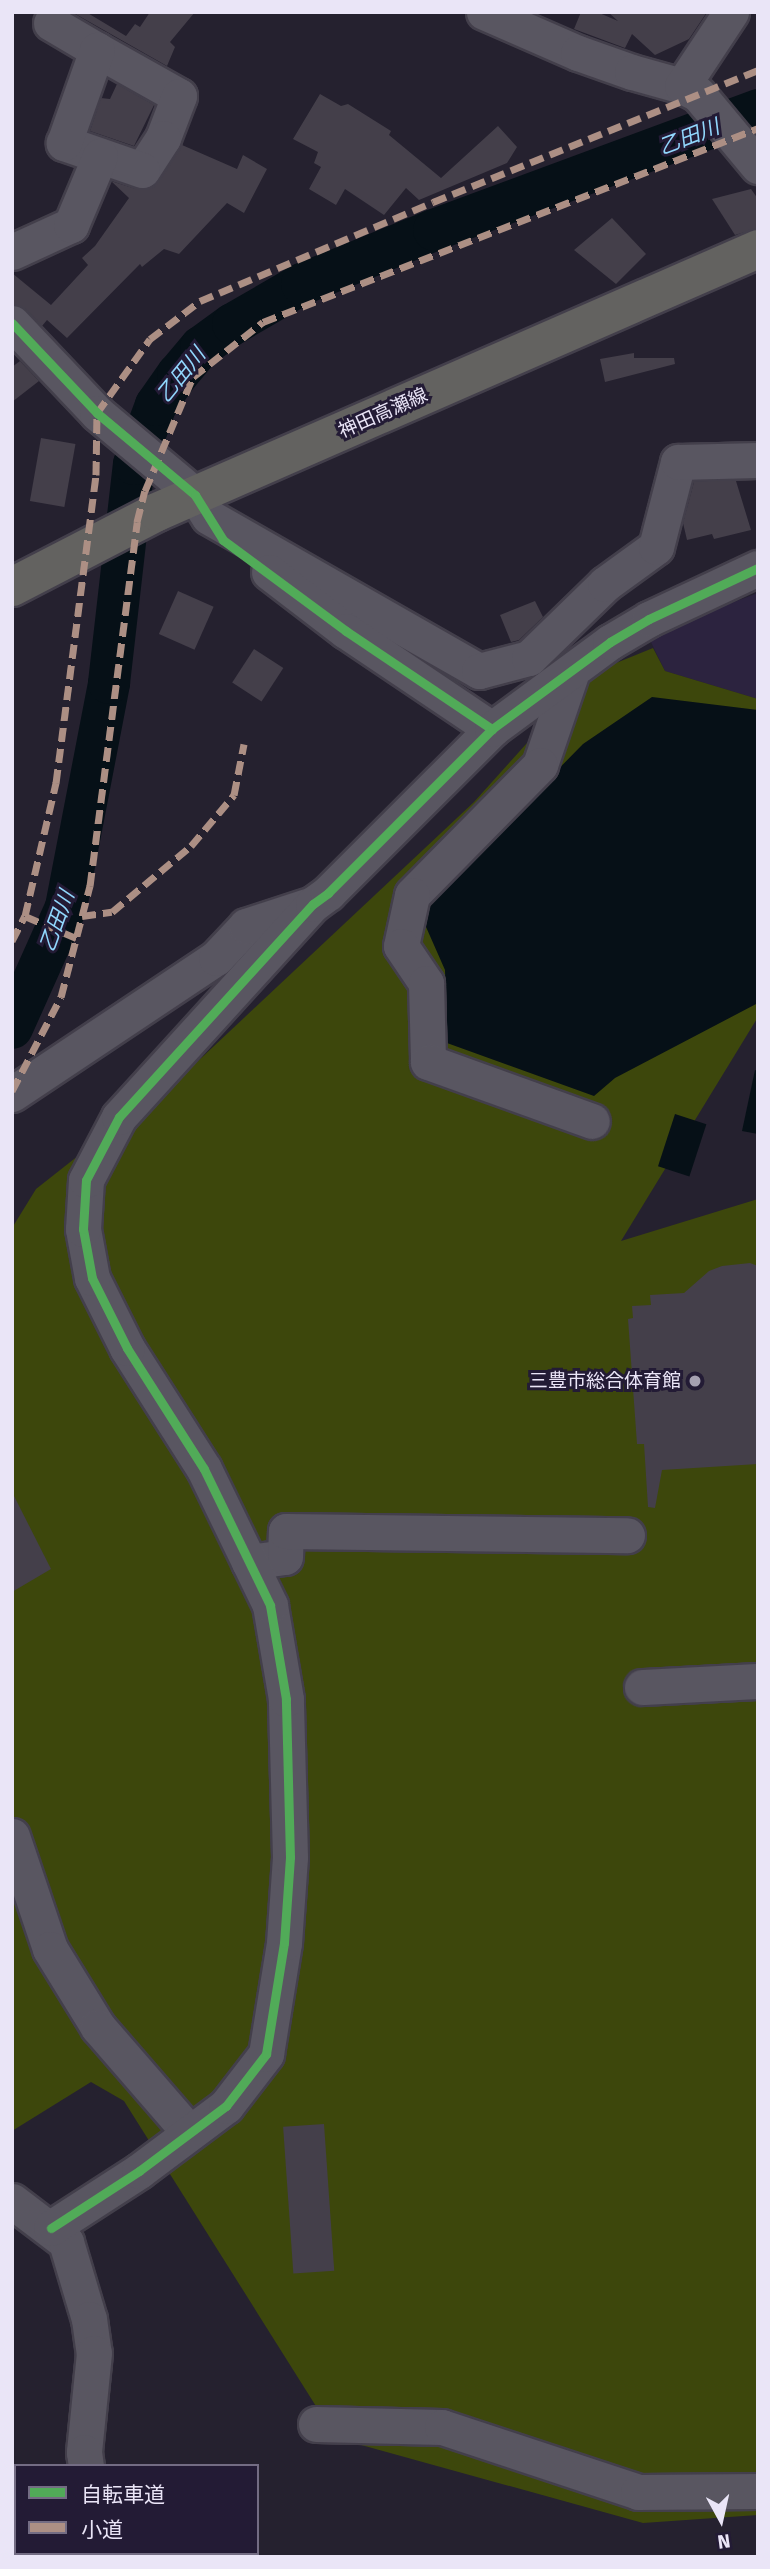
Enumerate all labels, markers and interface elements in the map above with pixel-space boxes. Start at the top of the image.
water label: 乙田川 [655,114,723,160]
water label: 乙田川 [151,343,211,407]
street label: 神田高瀬線 [335,383,431,443]
water label: 乙田川 [34,887,80,955]
place label: 三豊市総合体育館 [529,1370,681,1392]
marker: 三豊市総合体育館 [687,1373,703,1389]
legend [14,2464,259,2555]
text: 自転車道 [81,2482,165,2508]
north arrow [686,2485,756,2555]
text: 小道 [81,2517,123,2543]
text: N [716,2529,732,2554]

